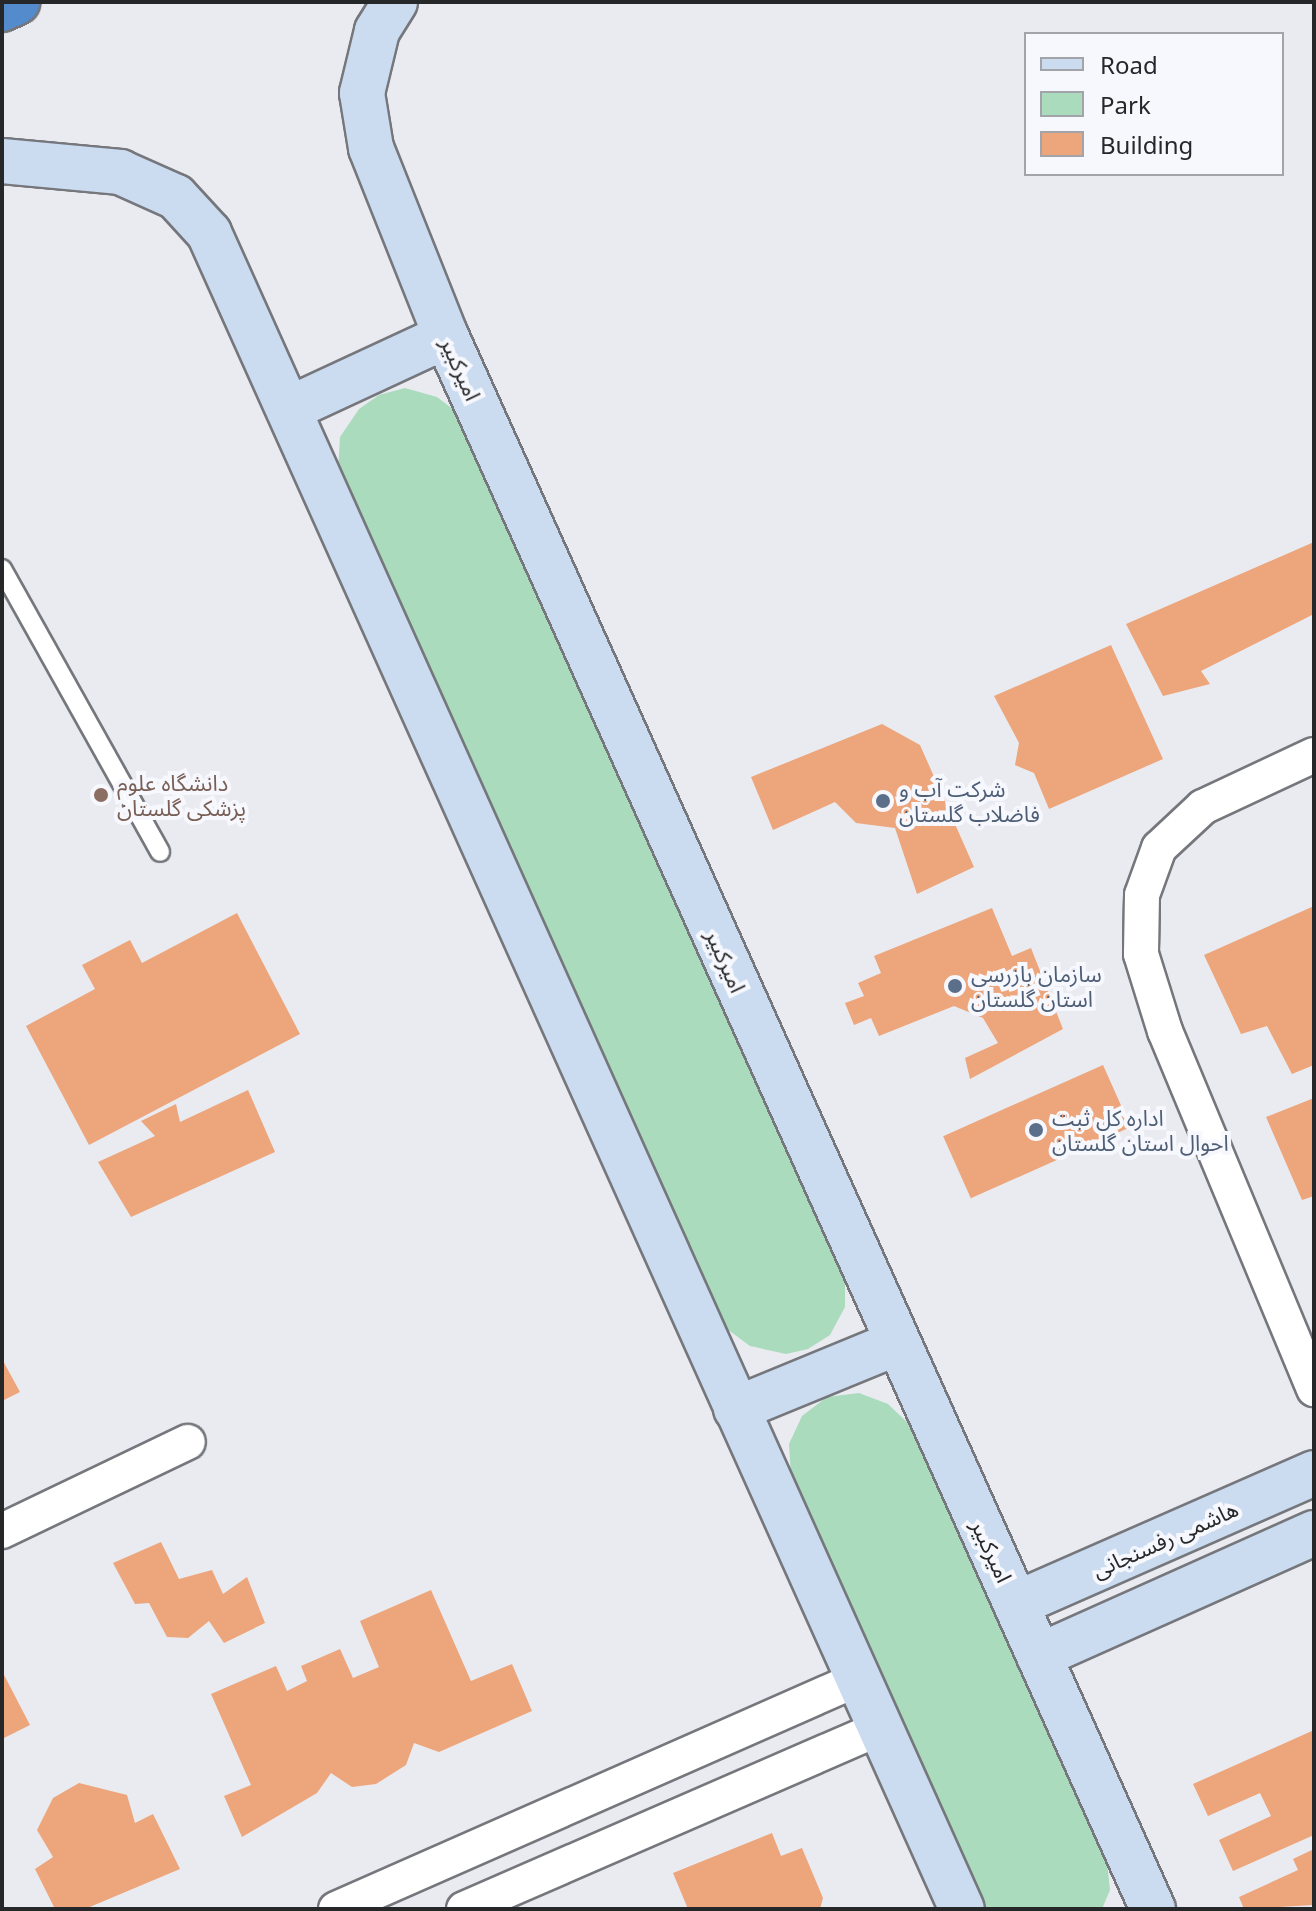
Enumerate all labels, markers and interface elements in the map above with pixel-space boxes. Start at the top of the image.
legend [1024,32,1284,176]
text: Road [1100,48,1158,81]
text: Park [1100,88,1151,121]
text: Building [1100,128,1193,161]
street label: امیرکبیر [435,333,487,405]
place label: دانشگاه علوم پزشکی گلستان [117,769,246,820]
place label: شرکت آب و فاضلاب گلستان [899,775,1040,826]
marker: دانشگاه علوم پزشکی گلستان [92,786,110,804]
marker: شرکت آب و فاضلاب گلستان [874,792,892,810]
street label: امیرکبیر [700,925,752,997]
place label: سازمان بازرسی استان گلستان [971,960,1102,1012]
marker: سازمان بازرسی استان گلستان [946,977,964,995]
place label: اداره کل ثبت احوال استان گلستان [1052,1104,1229,1156]
marker: اداره کل ثبت احوال استان گلستان [1027,1121,1045,1139]
street label: هاشمی رفسنجانی [1088,1495,1242,1583]
street label: امیرکبیر [966,1515,1018,1587]

